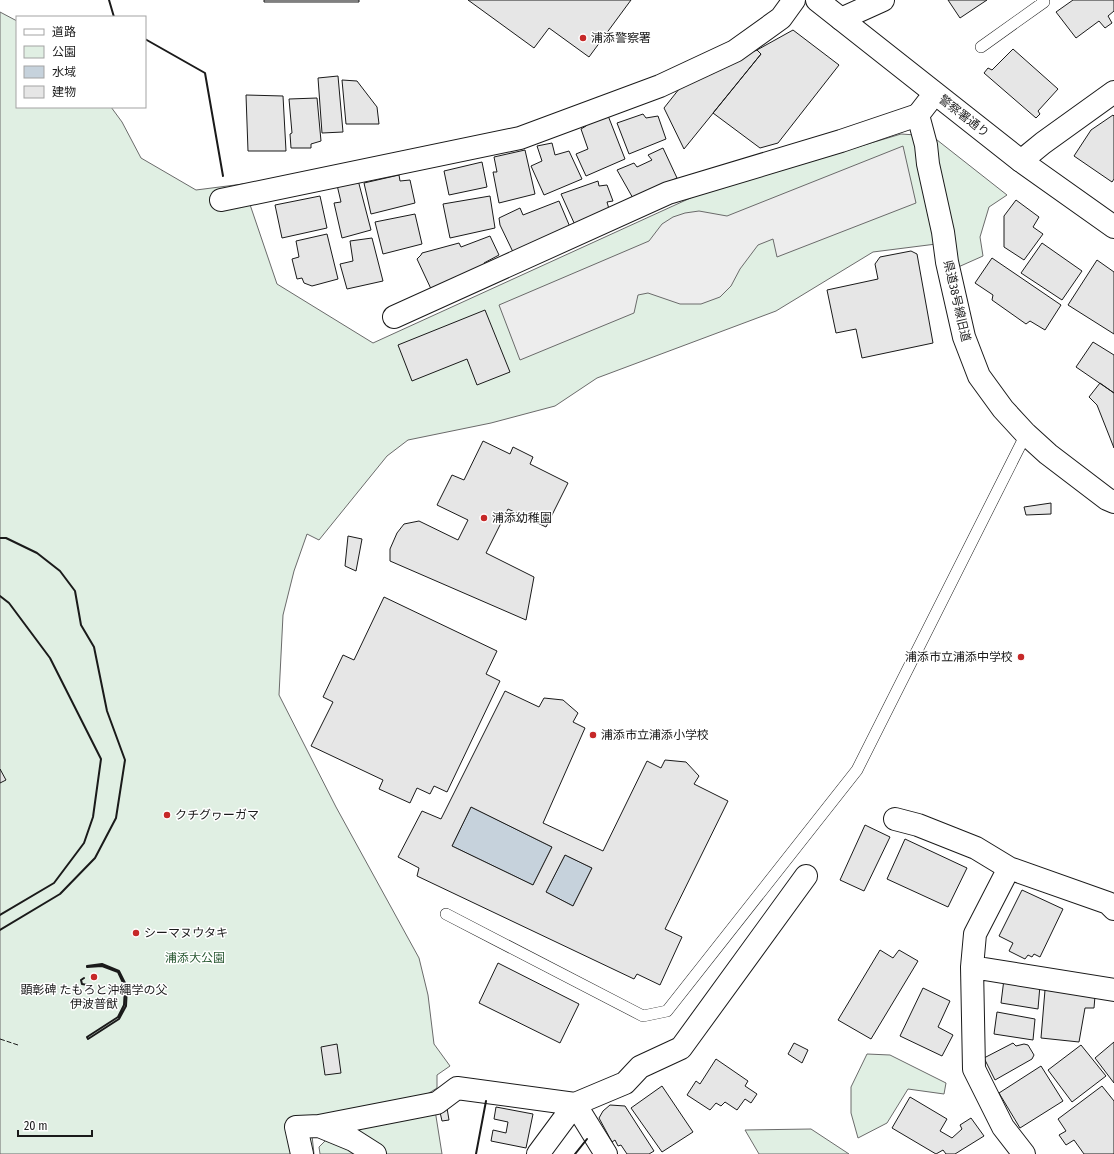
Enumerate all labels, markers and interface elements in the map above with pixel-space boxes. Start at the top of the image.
legend [16,16,146,108]
text: 道路 [52,25,76,39]
place label: 浦添警察署 [591,31,651,45]
marker: 浦添警察署 [578,33,588,43]
text: 公園 [52,45,76,59]
text: 水域 [52,65,76,79]
text: 建物 [52,85,76,99]
street label: 警察署通り [936,92,992,140]
street label: 県道38号線旧道 [941,259,973,343]
place label: 浦添幼稚園 [492,511,552,525]
marker: 浦添幼稚園 [479,513,489,523]
place label: 浦添市立浦添中学校 [905,650,1013,664]
marker: 浦添市立浦添中学校 [1016,652,1026,662]
place label: 浦添市立浦添小学校 [601,728,709,742]
marker: 浦添市立浦添小学校 [588,730,598,740]
place label: クチグヮーガマ [175,808,259,822]
marker: クチグヮーガマ [162,810,172,820]
place label: シーマヌウタキ [144,926,228,940]
marker: シーマヌウタキ [131,928,141,938]
park label: 浦添大公園 [165,951,225,965]
marker: 顕彰碑 たもろと沖縄学の父 伊波普猷 [89,972,99,982]
place label: 顕彰碑 たもろと沖縄学の父 伊波普猷 [21,983,167,1011]
scale bar [18,1112,92,1138]
text: 20 m [24,1119,48,1133]

